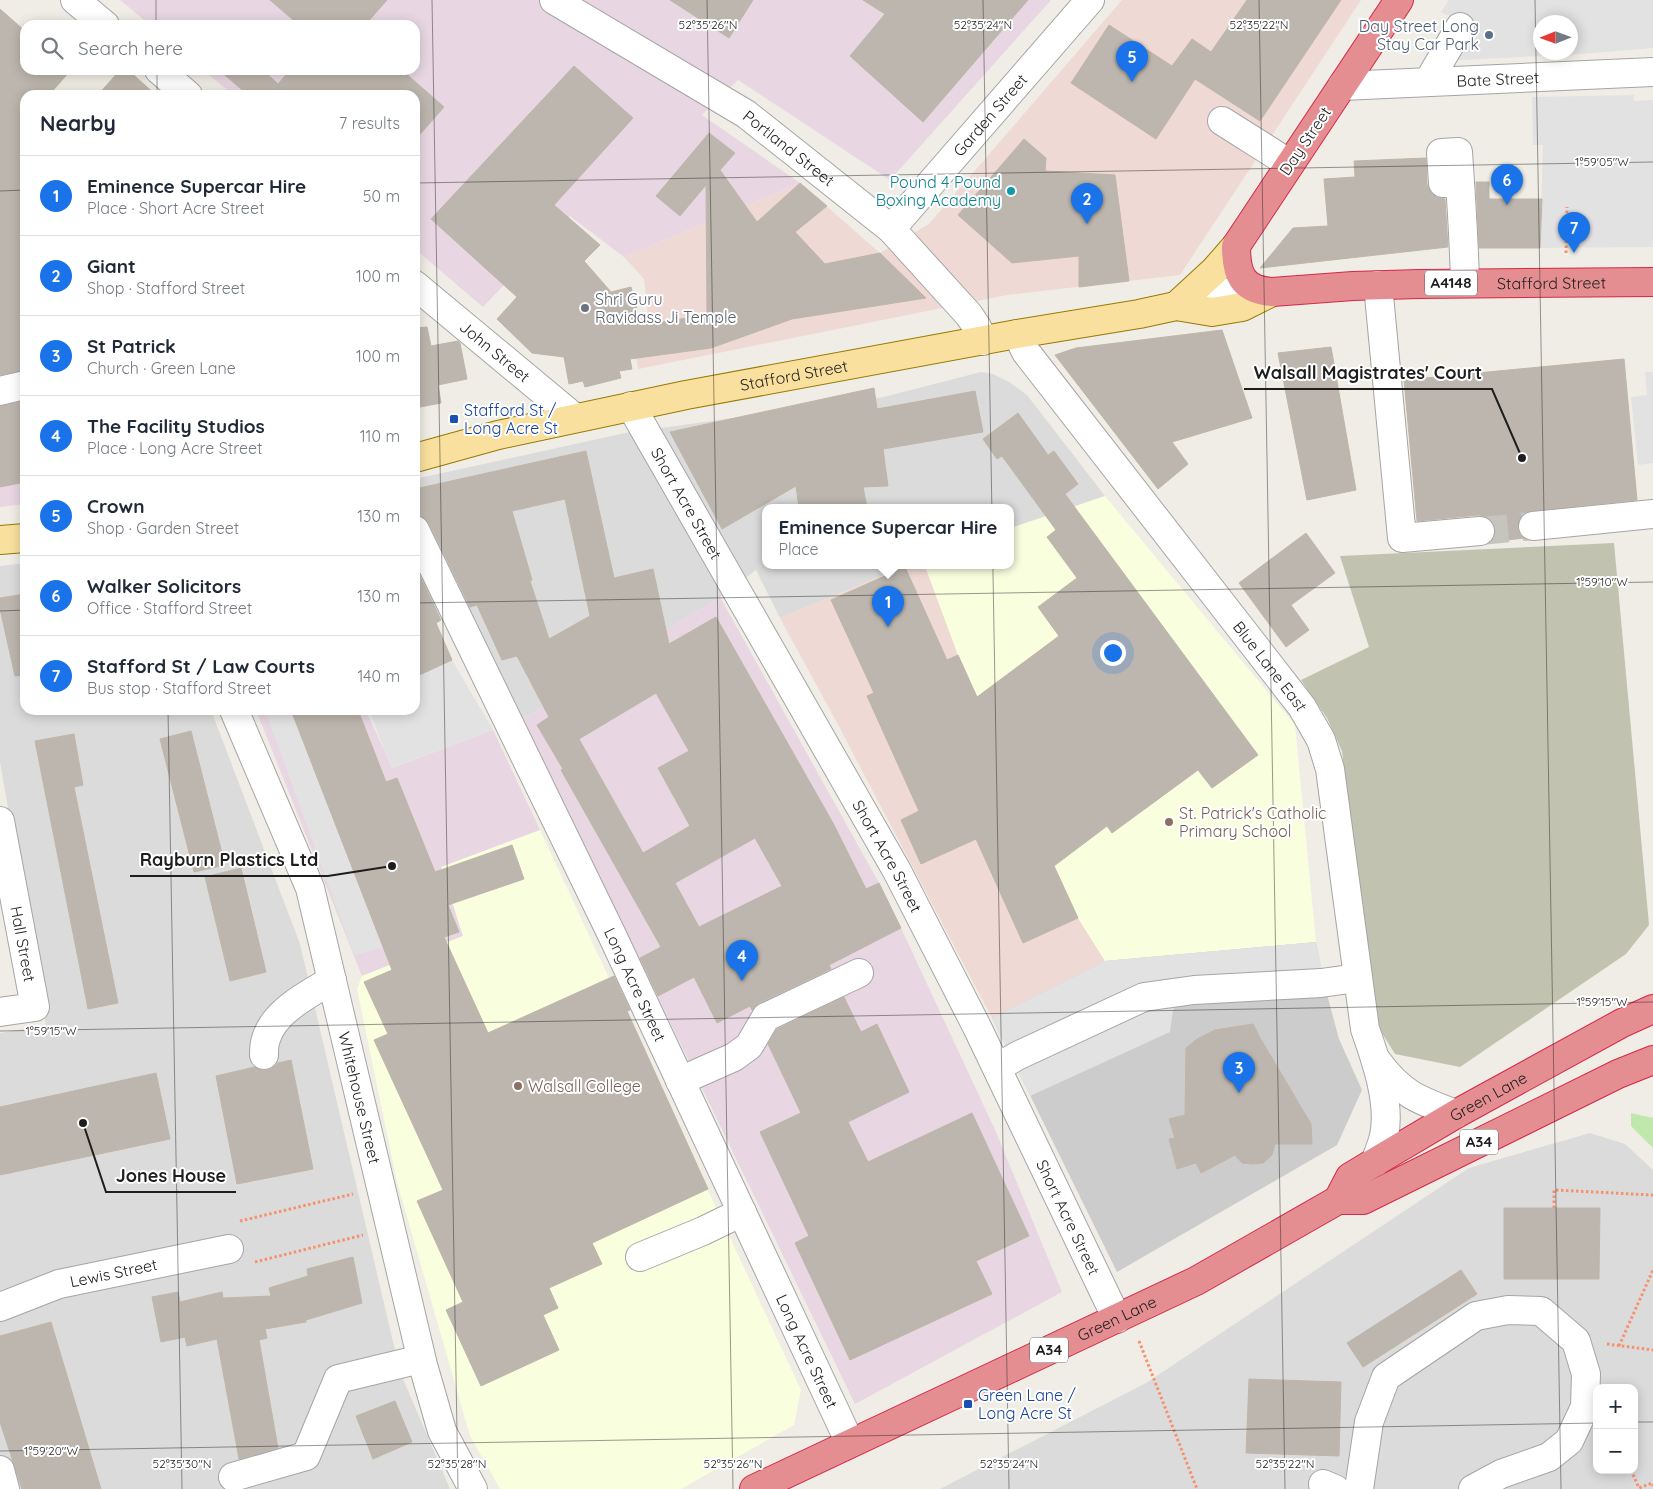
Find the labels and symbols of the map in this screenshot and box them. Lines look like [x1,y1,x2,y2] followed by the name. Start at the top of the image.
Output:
[1533,15,1578,60] north arrow
[1359,16,1479,54] place label: Day Street Long Stay Car Park
[679,17,737,32] text: 52°35'26"N
[954,17,1012,32] text: 52°35'24"N
[1230,17,1288,32] text: 52°35'22"N
[1483,29,1495,41] marker: Day Street Long Stay Car Park
[1116,41,1148,82] pin: 5
[1456,67,1540,91] street label: Bate Street
[949,70,1031,160] street label: Garden Street
[1275,103,1335,179] street label: Day Street
[739,106,839,190] street label: Portland Street
[1575,154,1629,169] text: 1°59'05"W
[1491,164,1523,205] pin: 6
[876,172,1001,210] place label: Pound 4 Pound Boxing Academy
[1071,183,1103,224] pin: 2
[1005,185,1017,197] marker: Pound 4 Pound Boxing Academy
[1558,212,1590,253] pin: 7
[1425,270,1477,296] road number: A4148
[1497,272,1606,293] street label: Stafford Street
[595,289,737,327] place label: Shri Guru Ravidass Ji Temple
[579,302,591,314] marker: Shri Guru Ravidass Ji Temple
[456,317,534,386] street label: John Street
[738,355,849,395] street label: Stafford Street
[1244,356,1492,389] callout: Walsall Magistrates' Court
[1254,361,1482,384] text: Walsall Magistrates' Court
[464,400,558,438] place label: Stafford St / Long Acre St
[448,413,460,425] marker: Stafford St / Long Acre St
[647,444,726,563] street label: Short Acre Street
[1576,574,1628,589] text: 1°59'10"W
[872,586,904,627] pin: 1
[1229,617,1312,714] street label: Blue Lane East
[1100,640,1126,666] your location
[848,796,926,916] street label: Short Acre Street
[1179,803,1326,841] place label: St. Patrick's Catholic Primary School
[1163,816,1175,828] marker: St. Patrick's Catholic Primary School
[130,843,328,876] callout: Rayburn Plastics Ltd
[140,848,318,871] text: Rayburn Plastics Ltd
[6,904,40,983] street label: Hall Street
[600,924,670,1045] street label: Long Acre Street
[726,940,758,981] pin: 4
[1576,994,1628,1009] text: 1°59'15"W
[25,1023,77,1038] text: 1°59'15"W
[334,1030,385,1166] street label: Whitehouse Street
[1223,1052,1255,1093] pin: 3
[1446,1067,1530,1126] street label: Green Lane
[528,1076,641,1096] place label: Walsall College
[512,1080,524,1092] marker: Walsall College
[1460,1130,1498,1154] road number: A34
[1032,1156,1104,1278] street label: Short Acre Street
[106,1159,236,1192] callout: Jones House
[116,1164,226,1187] text: Jones House
[68,1254,159,1292] street label: Lewis Street
[772,1291,842,1411] street label: Long Acre Street
[1074,1291,1160,1345] street label: Green Lane
[1030,1338,1068,1362] road number: A34
[978,1385,1076,1423] place label: Green Lane / Long Acre St
[962,1398,974,1410] marker: Green Lane / Long Acre St
[24,1443,78,1458] text: 1°59'20"W
[152,1456,212,1471] text: 52°35'30"N
[428,1456,486,1471] text: 52°35'28"N
[704,1456,762,1471] text: 52°35'26"N
[980,1456,1038,1471] text: 52°35'24"N
[1256,1456,1314,1471] text: 52°35'22"N

